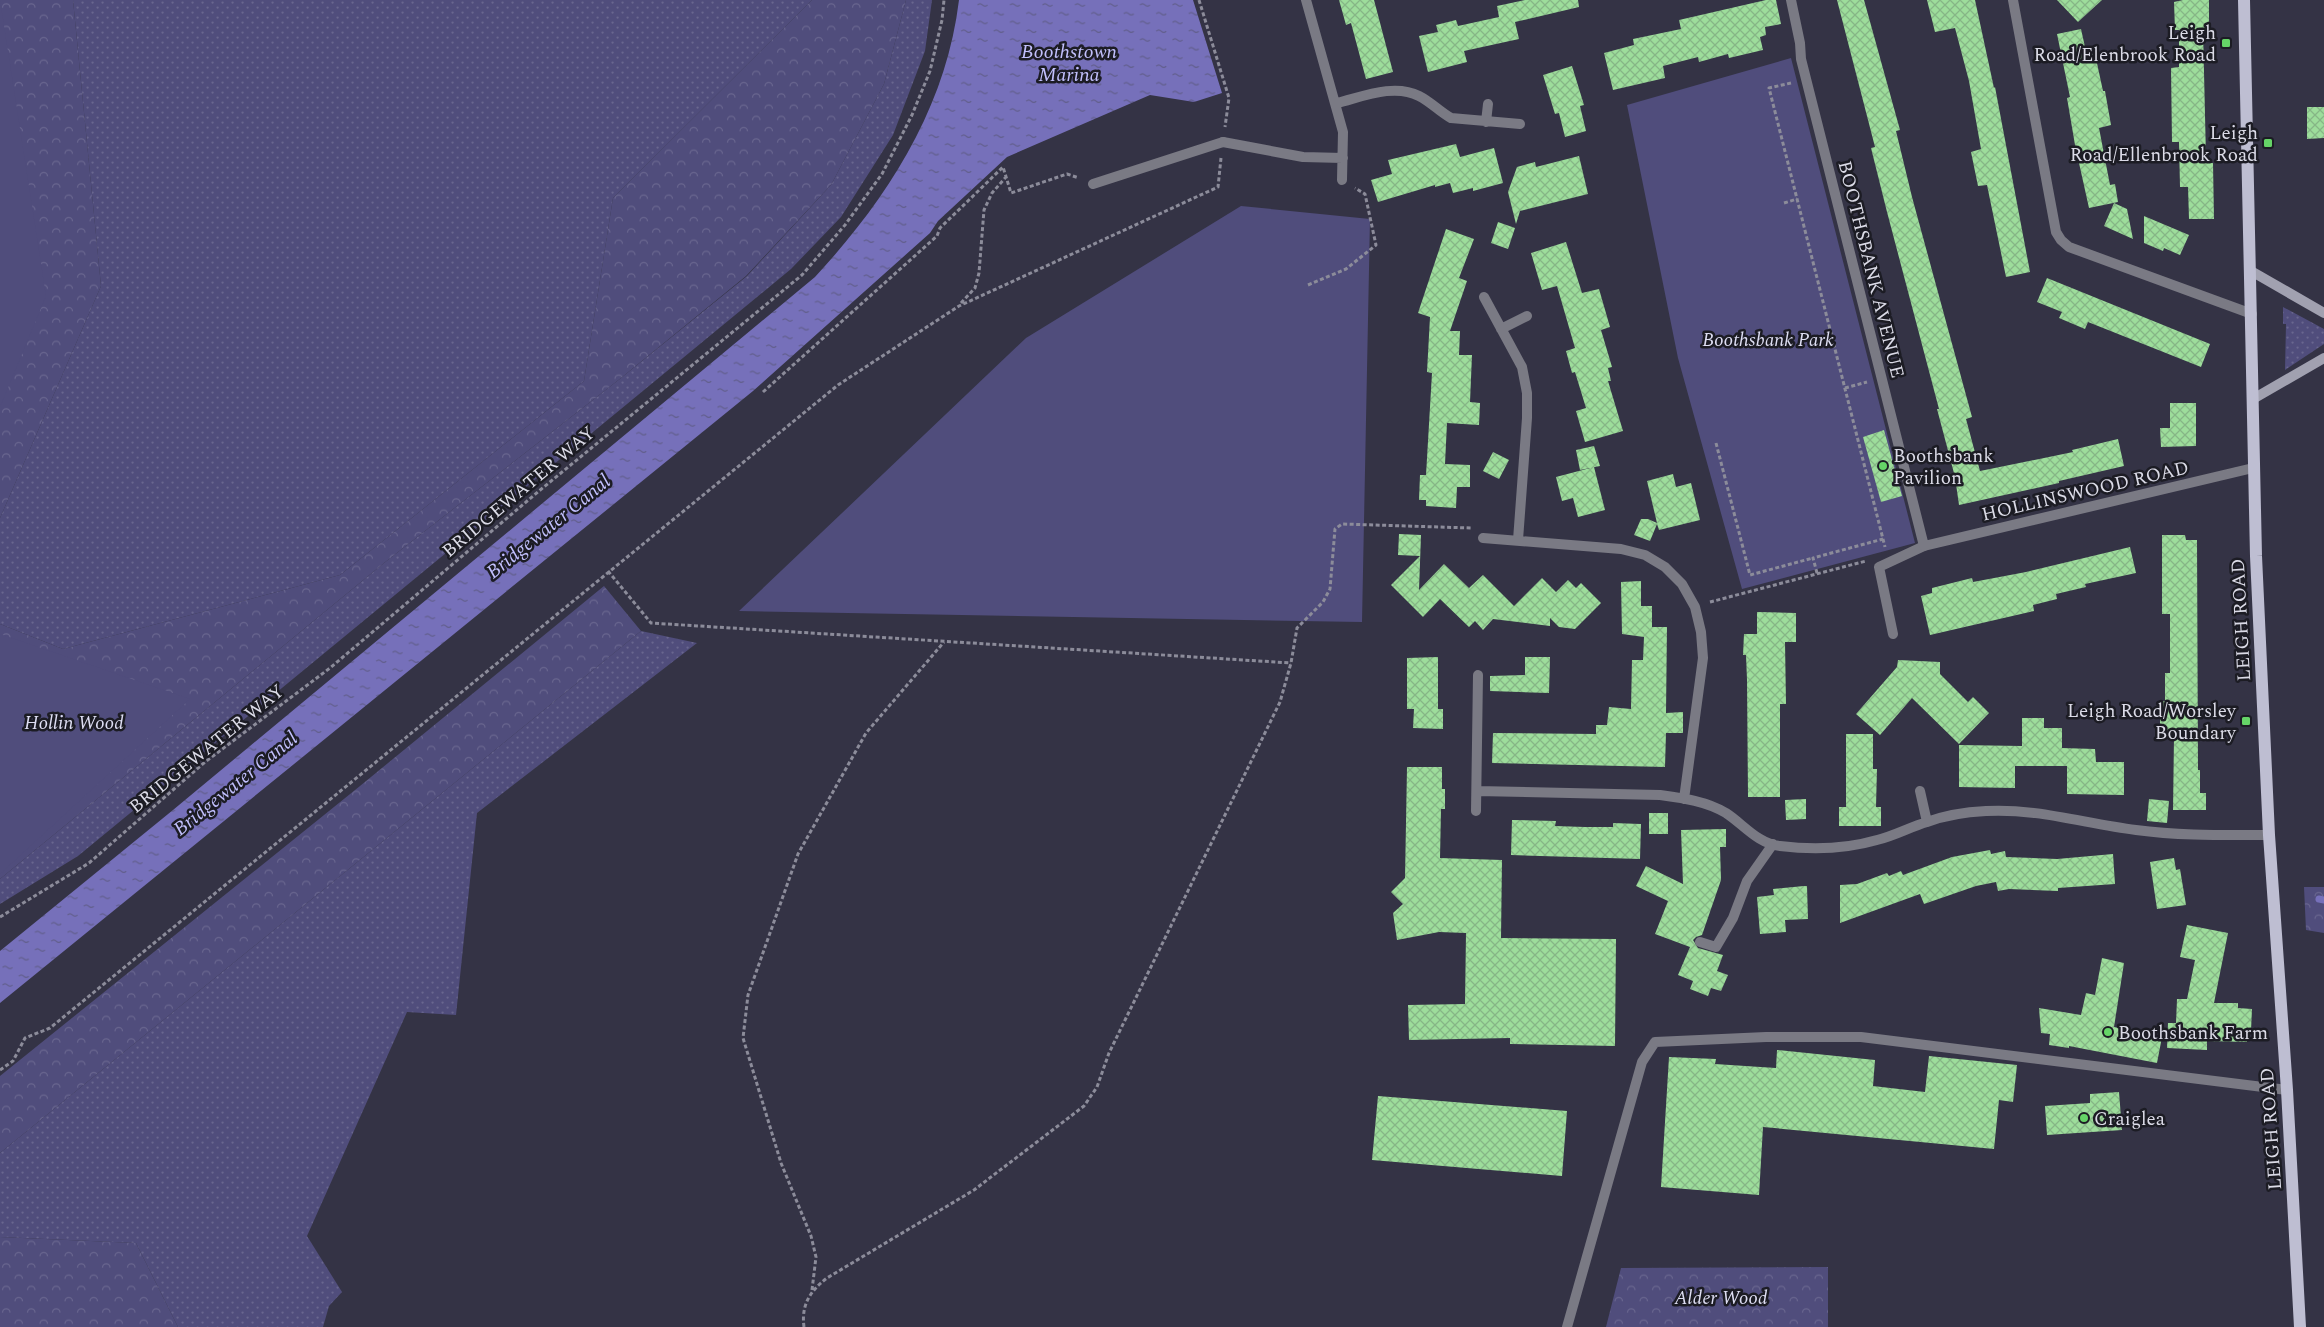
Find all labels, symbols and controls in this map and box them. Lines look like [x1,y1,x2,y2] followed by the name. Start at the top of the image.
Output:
[2033,19,2216,70] place label: Leigh Road/Elenbrook Road
[1021,37,1117,90] water label: Boothstown Marina
[2220,37,2232,49] marker: Leigh Road/Elenbrook Road
[2070,119,2258,170] place label: Leigh Road/Ellenbrook Road
[2262,137,2274,149] marker: Leigh Road/Ellenbrook Road
[1829,158,1912,381] street label: BOOTHSBANK AVENUE
[1702,326,1834,355] park label: Boothsbank Park
[436,419,602,565] street label: BRIDGEWATER WAY
[1893,442,1994,493] place label: Boothsbank Pavilion
[1979,453,2192,529] street label: HOLLINSWOOD ROAD
[1877,460,1889,472] marker: Boothsbank Pavilion
[480,467,617,586] water label: Bridgewater Canal
[2224,558,2259,682] street label: LEIGH ROAD
[123,677,291,821] street label: BRIDGEWATER WAY
[2067,697,2237,748] place label: Leigh Road/Worsley Boundary
[24,709,124,738] park label: Hollin Wood
[2240,715,2252,727] marker: Leigh Road/Worsley Boundary
[167,724,304,843] water label: Bridgewater Canal
[2118,1019,2268,1048] place label: Boothsbank Farm
[2102,1026,2114,1038] marker: Boothsbank Farm
[2253,1067,2290,1191] street label: LEIGH ROAD
[2094,1105,2166,1134] place label: Craiglea
[2078,1112,2090,1124] marker: Craiglea
[1674,1284,1768,1313] park label: Alder Wood

